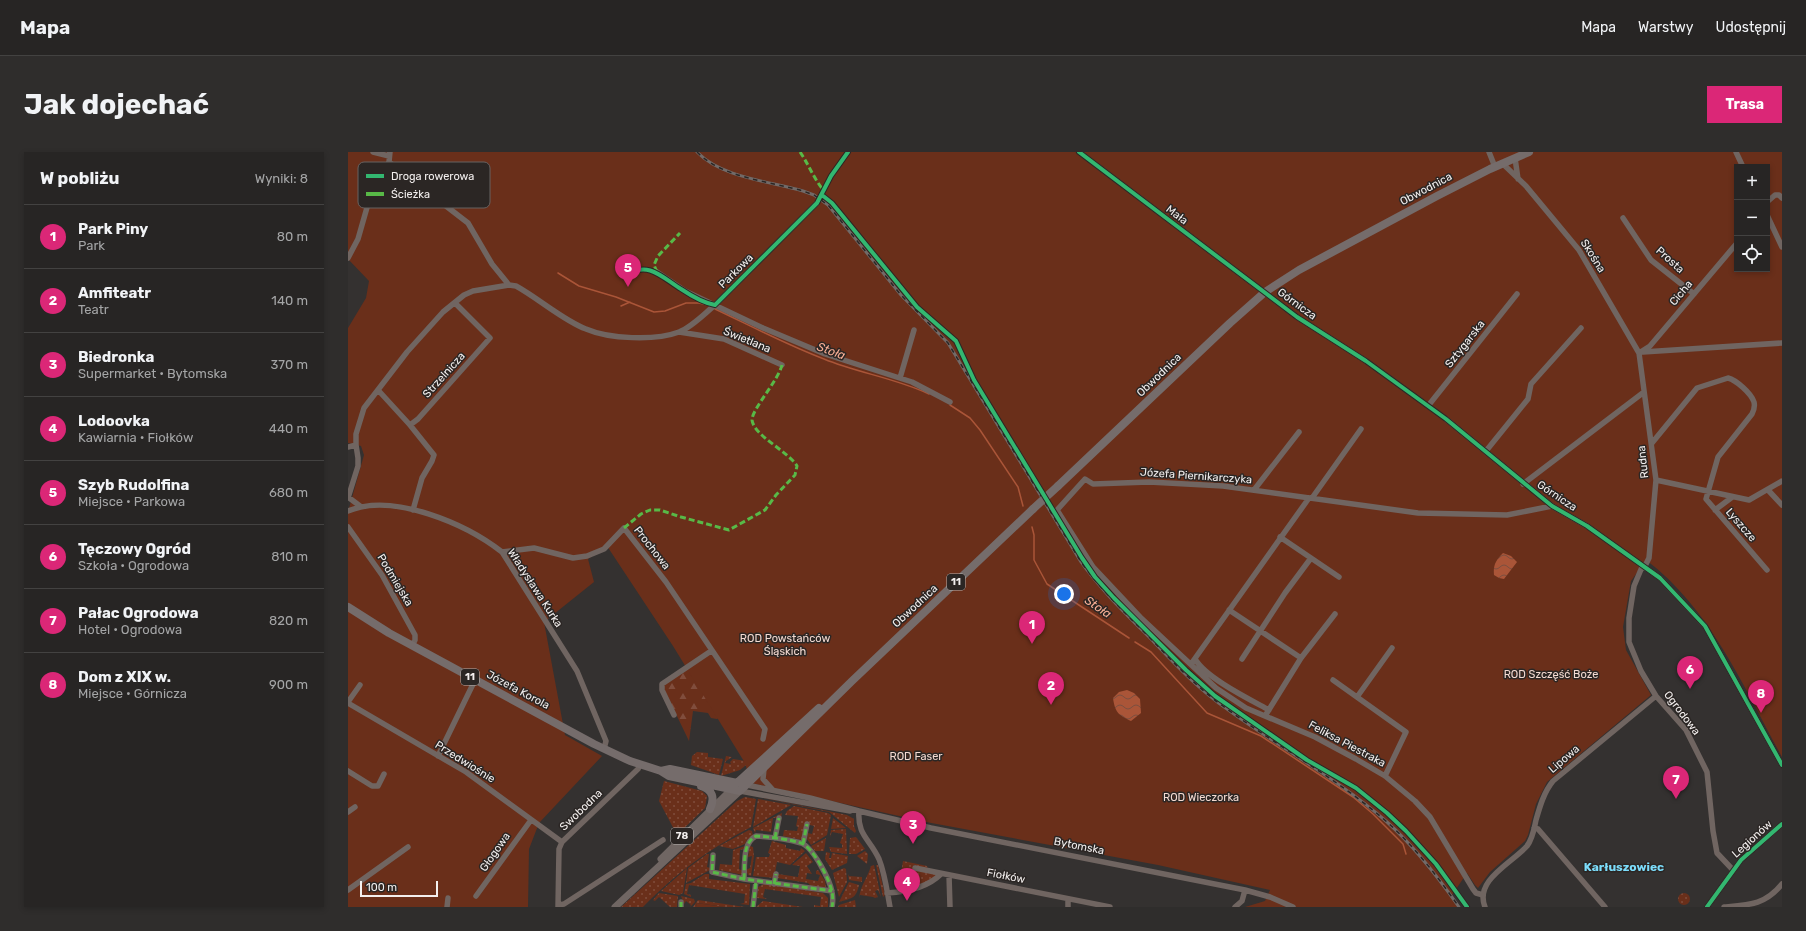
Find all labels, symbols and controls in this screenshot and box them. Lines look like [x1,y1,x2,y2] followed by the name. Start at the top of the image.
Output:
[20,16,70,39] text: Mapa
[1581,19,1616,36] text: Mapa
[1638,19,1694,36] text: Warstwy
[1716,19,1786,36] text: Udostępnij
[1707,86,1782,123] button: Trasa
[24,88,209,121] text: Jak dojechać
[358,162,490,208] legend
[1734,164,1770,272] map controls
[1734,164,1770,200] button: +
[40,168,119,188] text: W pobliżu
[391,170,474,183] text: Droga rowerowa
[1398,170,1454,208] street label: Obwodnica
[255,171,308,186] text: Wyniki: 8
[391,188,430,201] text: Ścieżka
[1734,200,1770,236] button: −
[1164,203,1190,227] street label: Mała
[78,220,148,238] text: Park Piny
[50,229,56,244] text: 1
[277,229,308,244] text: 80 m
[1734,236,1770,272] button: locate
[1578,237,1608,275] street label: Skośna
[78,238,105,253] text: Park
[1653,244,1687,276] street label: Prosta
[716,251,756,291] street label: Parkowa
[615,254,641,287] pin: 5
[1667,278,1695,308] street label: Cicha
[78,284,151,302] text: Amfiteatr
[1275,285,1319,323] street label: Górnicza
[49,293,57,308] text: 2
[271,293,308,308] text: 140 m
[78,302,109,317] text: Teatr
[1442,318,1488,370] street label: Sztygarska
[721,325,773,355] street label: Świetlana
[815,339,847,363] water label: Stoła
[78,348,154,366] text: Biedronka
[420,350,468,400] street label: Strzelnicza
[1134,351,1184,399] street label: Obwodnica
[49,357,57,372] text: 3
[271,357,308,372] text: 370 m
[78,366,227,381] text: Supermarket · Bytomska
[78,412,150,430] text: Lodoovka
[49,421,57,436] text: 4
[269,421,308,436] text: 440 m
[78,430,193,445] text: Kawiarnia · Fiołków
[1635,445,1651,479] street label: Rudna
[1140,466,1252,486] street label: Józefa Piernikarczyka
[78,476,189,494] text: Szyb Rudolfina
[1535,478,1579,514] street label: Górnicza
[49,485,57,500] text: 5
[269,485,308,500] text: 680 m
[78,494,185,509] text: Miejsce · Parkowa
[1723,506,1759,544] street label: Lyszcze
[631,524,673,572] street label: Prochowa
[78,540,191,558] text: Tęczowy Ogród
[505,546,565,630] street label: Władysława Kurka
[49,549,57,564] text: 6
[271,549,308,564] text: 810 m
[374,552,416,608] street label: Podmiejska
[78,558,189,573] text: Szkoła · Ogrodowa
[947,574,965,590] road number: 11
[890,582,940,630] street label: Obwodnica
[1054,584,1074,604] your location
[1082,593,1114,621] water label: Stoła
[78,604,199,622] text: Pałac Ogrodowa
[1019,611,1045,644] pin: 1
[49,613,57,628] text: 7
[269,613,308,628] text: 820 m
[78,622,182,637] text: Hotel · Ogrodowa
[740,632,830,658] park label: ROD Powstańców Śląskich
[1677,656,1703,689] pin: 6
[78,668,171,686] text: Dom z XIX w.
[484,668,552,712] street label: Józefa Korola
[1504,668,1598,681] park label: ROD Szczęść Boże
[461,669,479,685] road number: 11
[1038,672,1064,705] pin: 2
[49,677,57,692] text: 8
[269,677,308,692] text: 900 m
[1748,680,1774,713] pin: 8
[78,686,187,701] text: Miejsce · Górnicza
[1661,688,1703,738] street label: Ogrodowa
[1306,718,1388,770] street label: Feliksa Piestraka
[433,738,497,786] street label: Przedwiośnie
[1546,742,1582,776] street label: Lipowa
[889,750,943,763] park label: ROD Faser
[1663,766,1689,799] pin: 7
[557,787,605,833] street label: Swobodna
[1163,791,1239,804] park label: ROD Wieczorka
[900,811,926,844] pin: 3
[1729,818,1775,860] street label: Legionów
[671,828,693,844] road number: 78
[477,830,513,874] street label: Głogowa
[1053,835,1105,857] street label: Bytomska
[1584,860,1664,874] district label: Karłuszowiec
[986,866,1026,886] street label: Fiołków
[894,868,920,901] pin: 4
[360,879,438,898] scale bar
[366,881,397,894] text: 100 m

